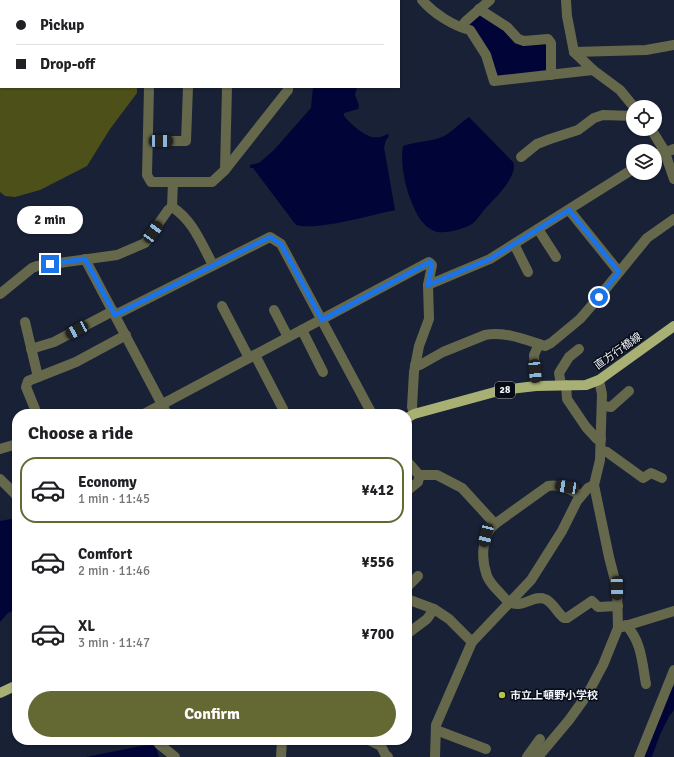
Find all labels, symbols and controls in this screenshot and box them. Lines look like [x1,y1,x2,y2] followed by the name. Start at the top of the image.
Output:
[40,16,84,34] text: Pickup
[40,55,95,73] text: Drop-off
[626,100,662,180] map controls
[626,100,662,136] button: locate
[149,135,173,147] car
[626,144,662,180] button: layers
[17,206,83,234] callout: 2 min
[34,212,66,228] text: 2 min
[141,219,165,245] car
[41,255,59,273] route end
[590,288,608,306] route start
[64,319,90,341] car
[592,330,644,372] street label: 直方行橋線
[528,359,542,383] car
[495,382,515,398] road number: 28
[28,422,133,444] text: Choose a ride
[30,472,66,508] icon: car
[78,473,137,491] text: Economy
[554,479,580,495] car
[362,481,394,499] text: ¥412
[78,491,150,507] text: 1 min · 11:45
[477,522,495,548] car
[30,544,66,580] icon: car
[78,545,132,563] text: Comfort
[362,553,394,571] text: ¥556
[78,563,150,579] text: 2 min · 11:46
[611,576,623,600] car
[30,616,66,652] icon: car
[78,617,95,635] text: XL
[362,625,394,643] text: ¥700
[78,635,150,651] text: 3 min · 11:47
[510,689,598,702] place label: 市立上頓野小学校
[497,690,507,700] marker: 市立上頓野小学校
[28,691,396,737] button: Confirm

